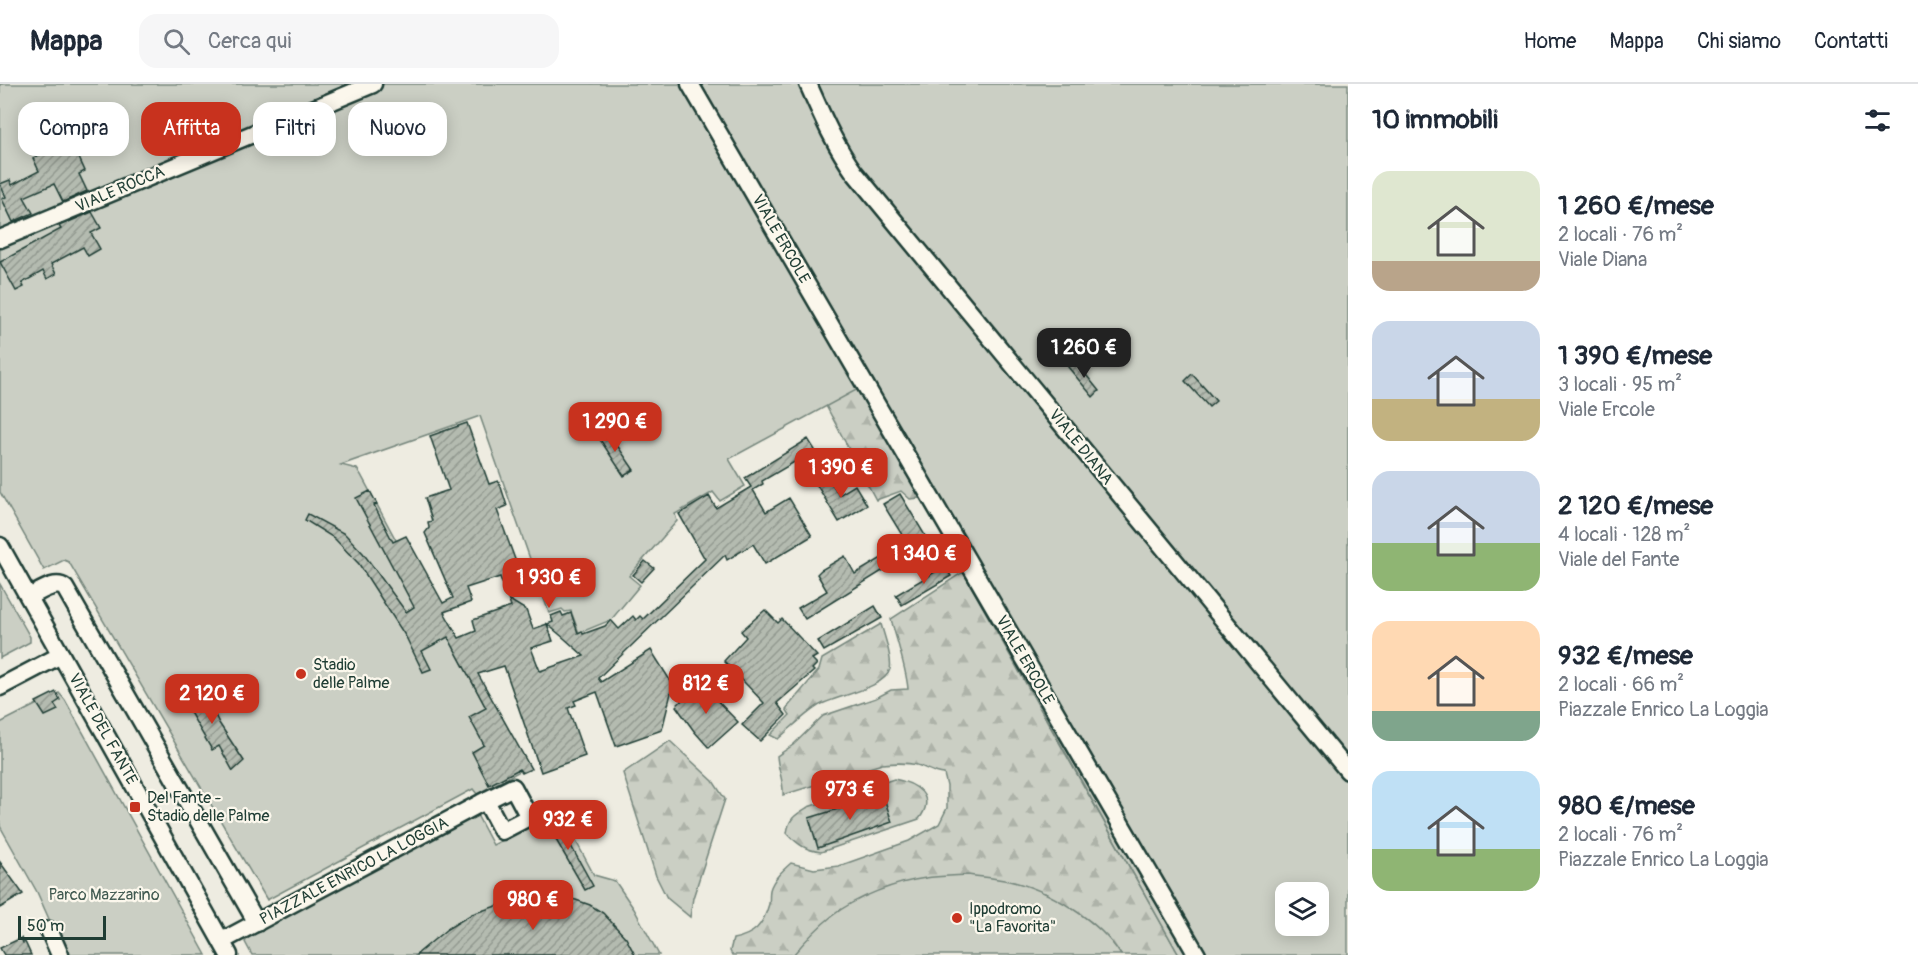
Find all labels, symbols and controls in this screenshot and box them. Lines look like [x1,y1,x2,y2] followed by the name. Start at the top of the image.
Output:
[139,14,559,68] search box
[30,24,103,59] text: Mappa
[160,25,193,58] icon: search
[208,27,291,55] text: Cerca qui
[1523,28,1576,55] text: Home
[1609,28,1664,55] text: Mappa
[1697,28,1781,55] text: Chi siamo
[1814,28,1888,55] text: Contatti
[18,102,129,156] chip: Compra
[141,102,241,156] chip: Affitta
[253,102,336,156] chip: Filtri
[348,102,447,156] chip: Nuovo
[1372,104,1498,136] text: 10 immobili
[1861,104,1894,137] icon: filters
[72,161,168,217] street label: VIALE ROCCA
[1558,190,1714,222] text: 1 260 €/mese
[747,191,815,287] street label: VIALE ERCOLE
[1420,195,1492,267] icon: home
[1558,222,1683,247] text: 2 locali · 76 m²
[1558,247,1647,272] text: Viale Diana
[1029,328,1139,379] pin: 1 260 €
[1051,335,1117,360] text: 1 260 €
[1558,340,1712,372] text: 1 390 €/mese
[1420,345,1492,417] icon: home
[1558,372,1682,397] text: 3 locali · 95 m²
[1558,397,1655,422] text: Viale Ercole
[560,402,670,453] pin: 1 290 €
[1044,405,1118,489] street label: VIALE DIANA
[583,409,647,434] text: 1 290 €
[786,448,896,499] pin: 1 390 €
[809,455,873,480] text: 1 390 €
[1558,490,1713,522] text: 2 120 €/mese
[1420,495,1492,567] icon: home
[1558,522,1690,547] text: 4 locali · 128 m²
[869,534,979,585] pin: 1 340 €
[891,541,957,566] text: 1 340 €
[1558,547,1679,572] text: Viale del Fante
[494,558,604,609] pin: 1 930 €
[517,565,581,590] text: 1 930 €
[991,612,1059,708] street label: VIALE ERCOLE
[1558,640,1693,672] text: 932 €/mese
[1420,645,1492,717] icon: home
[313,655,390,693] place label: Stadio delle Palme
[664,664,748,715] pin: 812 €
[294,667,308,681] marker: Stadio delle Palme
[64,670,142,788] street label: VIALE DEL FANTE
[683,671,729,696] text: 812 €
[1558,672,1684,697] text: 2 locali · 66 m²
[157,674,267,725] pin: 2 120 €
[179,681,245,706] text: 2 120 €
[1558,697,1769,722] text: Piazzale Enrico La Loggia
[808,770,892,821] pin: 973 €
[825,777,875,802] text: 973 €
[147,788,269,826] place label: Del Fante - Stadio delle Palme
[1558,790,1695,822] text: 980 €/mese
[1420,795,1492,867] icon: home
[128,800,142,814] marker: Del Fante - Stadio delle Palme
[526,800,610,851] pin: 932 €
[543,807,593,832] text: 932 €
[256,813,452,929] street label: PIAZZALE ENRICO LA LOGGIA
[1558,822,1683,847] text: 2 locali · 76 m²
[1558,847,1769,872] text: Piazzale Enrico La Loggia
[491,880,575,931] pin: 980 €
[1275,882,1329,936] map controls
[1275,882,1329,936] button: layers
[49,885,160,905] park label: Parco Mazzarino
[507,887,559,912] text: 980 €
[969,899,1056,937] place label: Ippodromo "La Favorita"
[950,911,964,925] marker: Ippodromo "La Favorita"
[18,913,106,940] scale bar
[27,916,64,936] text: 50 m

